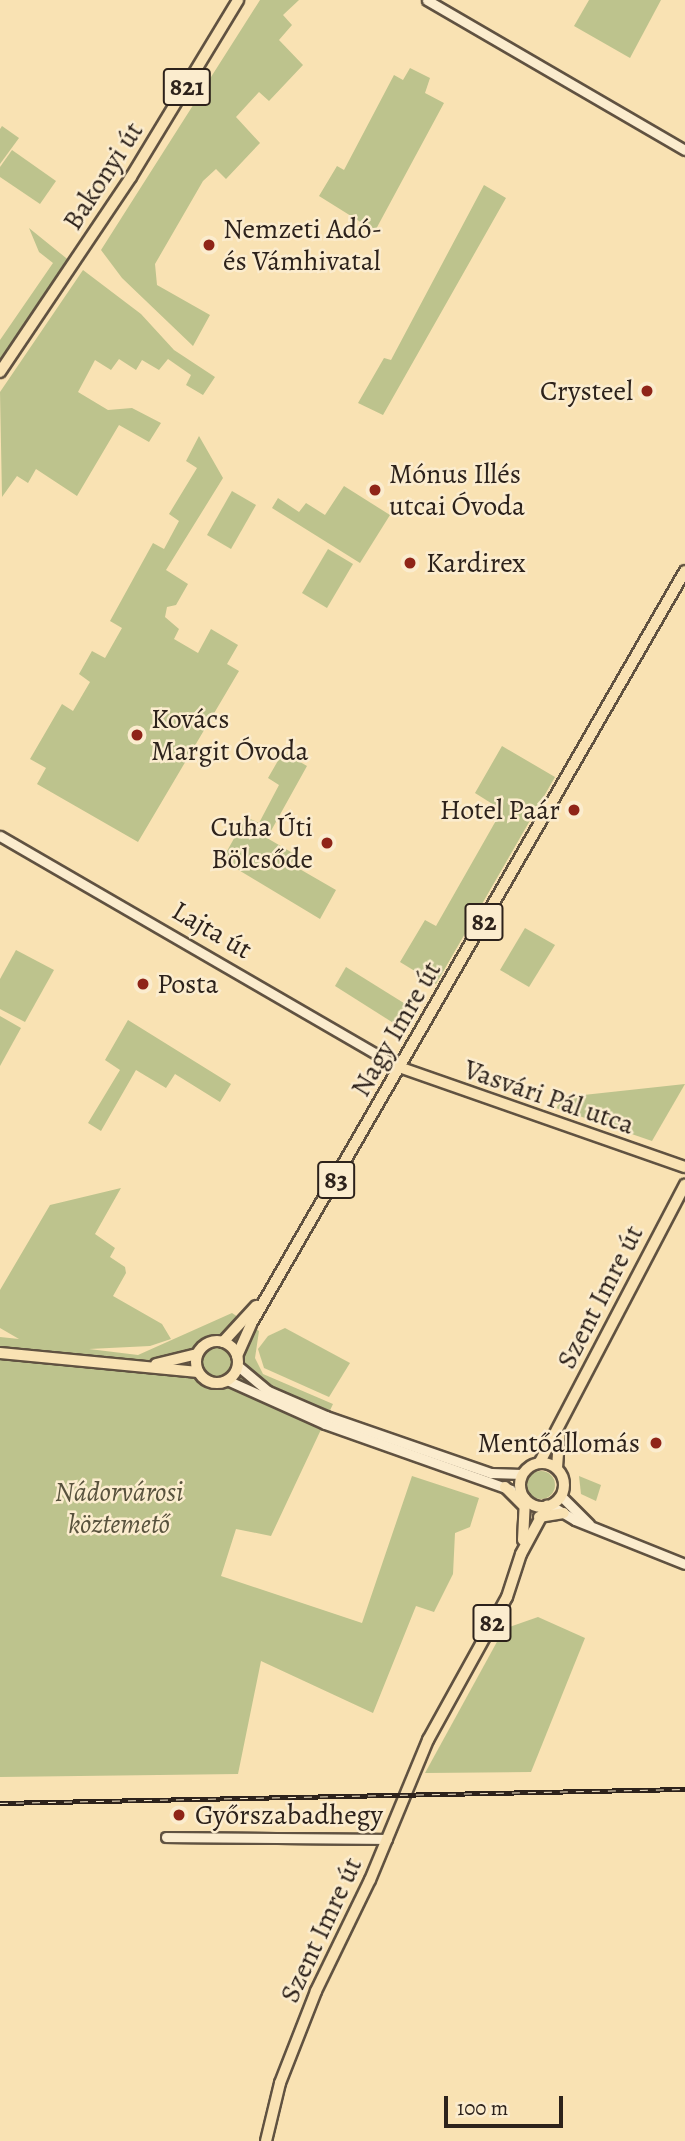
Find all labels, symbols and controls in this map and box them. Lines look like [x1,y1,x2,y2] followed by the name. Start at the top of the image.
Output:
[162,64,212,110] road number: 821
[56,116,150,236] street label: Bakonyi út
[223,212,382,278] place label: Nemzeti Adó- és Vámhivatal
[201,237,217,253] marker: Nemzeti Adó- és Vámhivatal
[540,374,633,408] place label: Crysteel
[639,383,655,399] marker: Crysteel
[389,457,525,523] place label: Mónus Illés utcai Óvoda
[367,482,383,498] marker: Mónus Illés utcai Óvoda
[426,546,525,580] place label: Kardirex
[400,553,420,573] marker: Kardirex
[151,702,309,768] place label: Kovács Margit Óvoda
[129,727,145,743] marker: Kovács Margit Óvoda
[440,793,560,827] place label: Hotel Paár
[566,802,582,818] marker: Hotel Paár
[211,810,313,876] place label: Cuha Úti Bölcsőde
[319,835,335,851] marker: Cuha Úti Bölcsőde
[166,894,258,966] street label: Lajta út
[463,900,505,945] road number: 82
[344,955,448,1103] street label: Nagy Imre út
[157,967,219,1001] place label: Posta
[135,976,151,992] marker: Posta
[460,1052,638,1142] street label: Vasvári Pál utca
[317,1158,355,1203] road number: 83
[550,1220,650,1374] street label: Szent Imre út
[478,1426,640,1460] place label: Mentőállomás
[646,1433,666,1453] marker: Mentőállomás
[55,1475,183,1541] park label: Nádorvárosi köztemető
[471,1600,513,1646] road number: 82
[195,1798,383,1832] place label: Győrszabadhegy
[169,1805,189,1825] marker: Győrszabadhegy
[273,1852,369,2008] street label: Szent Imre út
[447,2082,566,2126] scale bar
[457,2094,508,2122] text: 100 m

